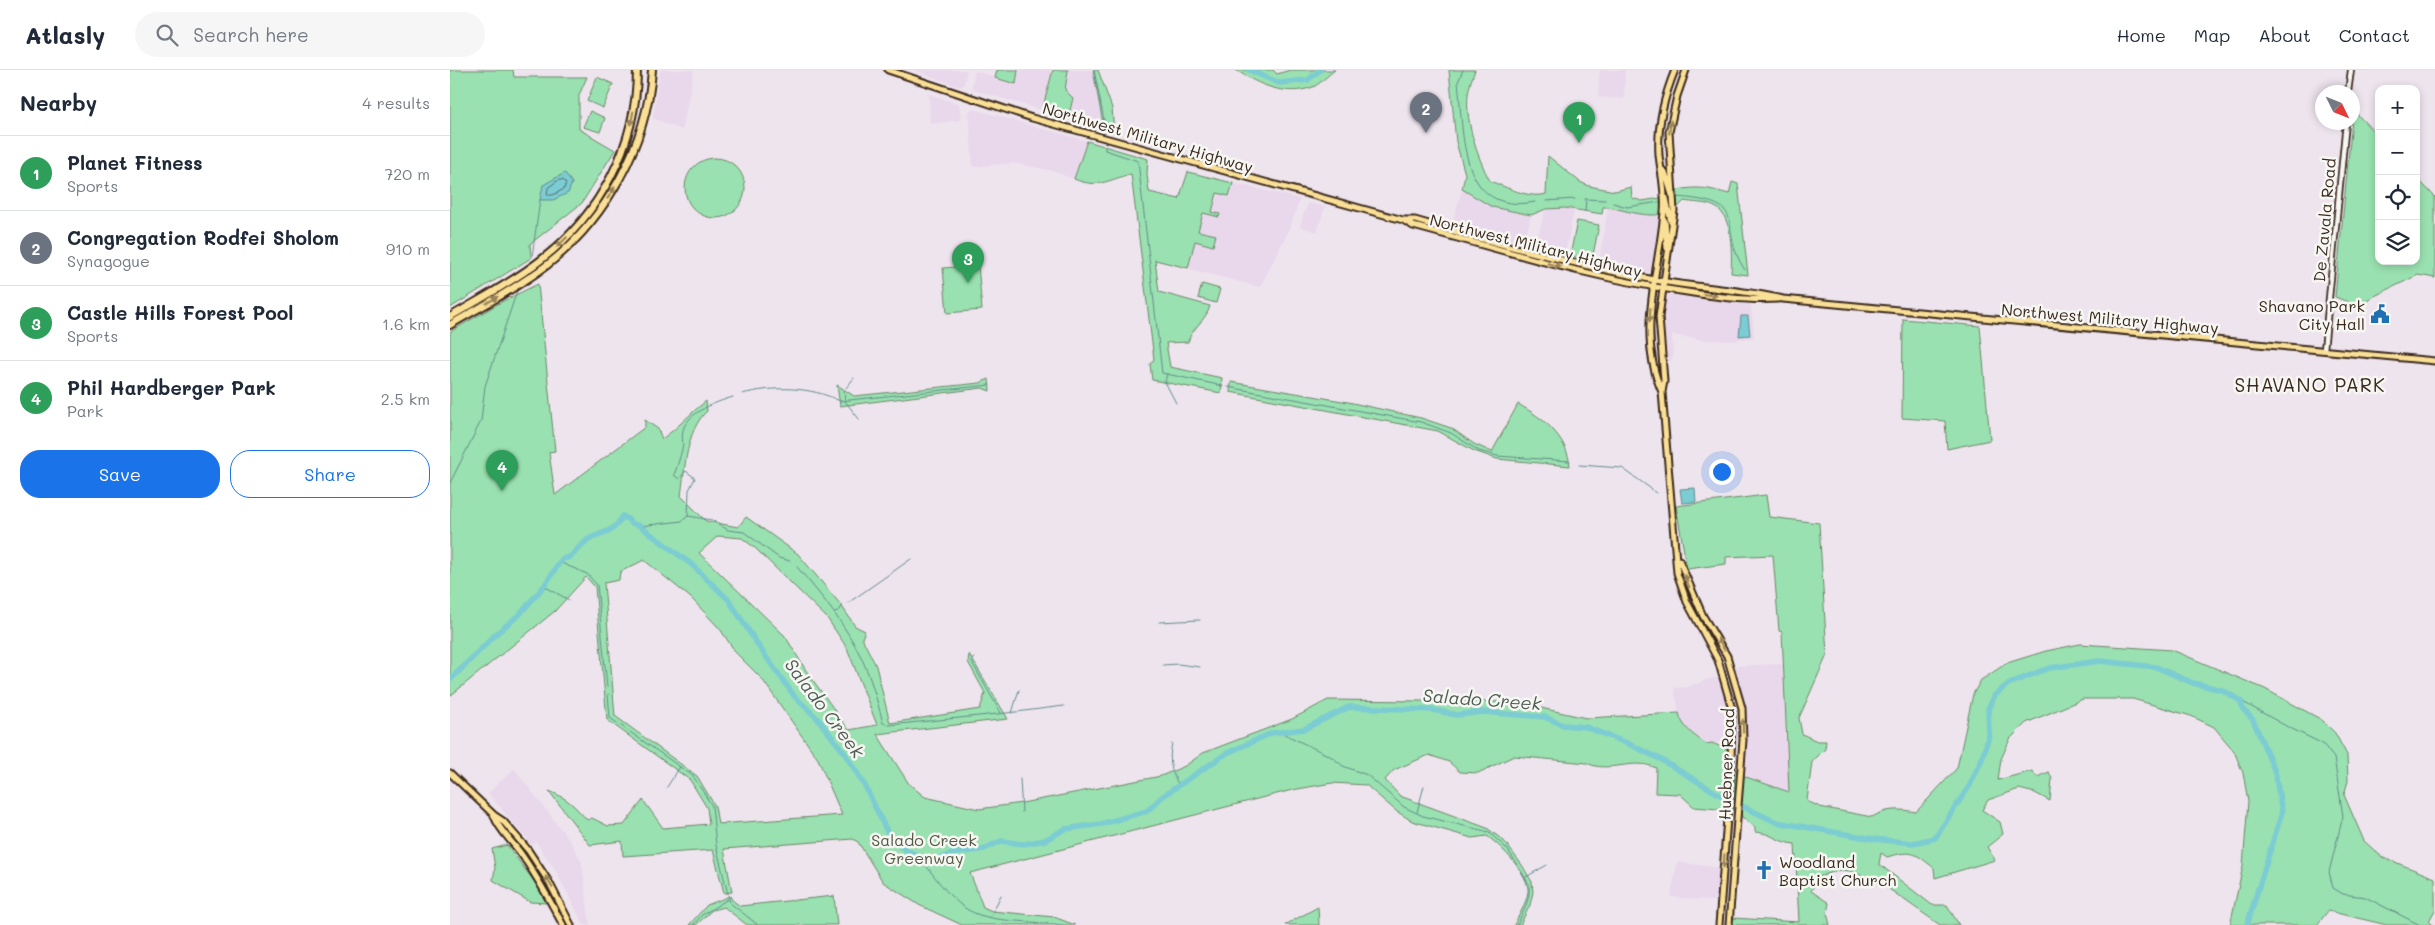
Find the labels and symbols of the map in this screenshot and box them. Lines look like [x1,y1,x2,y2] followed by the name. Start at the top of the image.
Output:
[2315,85,2360,130] north arrow
[1410,92,1442,133] pin: 2
[1040,97,1256,177] street label: Northwest Military Highway
[1563,102,1595,143] pin: 1
[627,111,635,127] one-way arrow
[1666,119,1674,135] one-way arrow
[2308,157,2340,283] street label: De Zavala Road
[607,186,616,199] one-way arrow
[1428,208,1644,282] street label: Northwest Military Highway
[557,236,569,248] one-way arrow
[952,242,984,283] pin: 3
[1546,261,1561,269] one-way arrow
[1703,292,1719,300] one-way arrow
[2259,295,2365,334] place label: Shavano Park City Hall
[485,296,498,305] one-way arrow
[2000,298,2220,338] street label: Northwest Military Highway
[2369,303,2391,325] public building icon: Shavano Park City Hall
[1645,307,1653,323] one-way arrow
[2234,372,2386,397] district label: SHAVANO PARK
[486,450,518,491] pin: 4
[1709,459,1735,485] your location
[1683,573,1691,588] one-way arrow
[1717,637,1725,652] one-way arrow
[780,653,871,763] water label: Salado Creek
[1422,683,1542,715] water label: Salado Creek
[1714,708,1738,820] street label: Huebner Road
[1739,718,1747,734] one-way arrow
[871,829,977,868] park label: Salado Creek Greenway
[1779,851,1896,890] place label: Woodland Baptist Church
[1719,854,1727,870] one-way arrow
[1753,859,1775,881] church icon: Woodland Baptist Church
[544,875,553,888] one-way arrow

